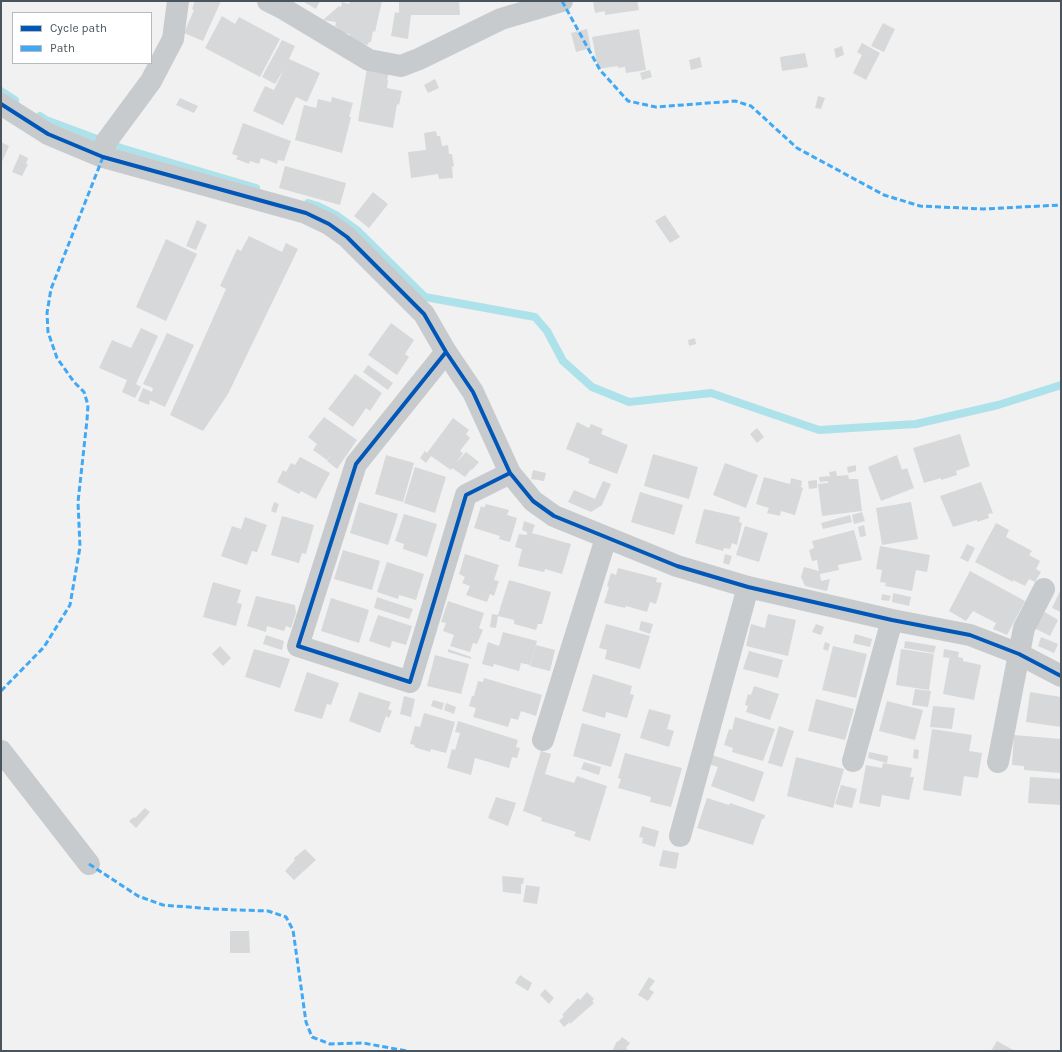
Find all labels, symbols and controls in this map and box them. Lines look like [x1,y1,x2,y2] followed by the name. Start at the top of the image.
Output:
[12,12,152,64] legend
[50,21,107,35] text: Cycle path
[50,41,75,55] text: Path

